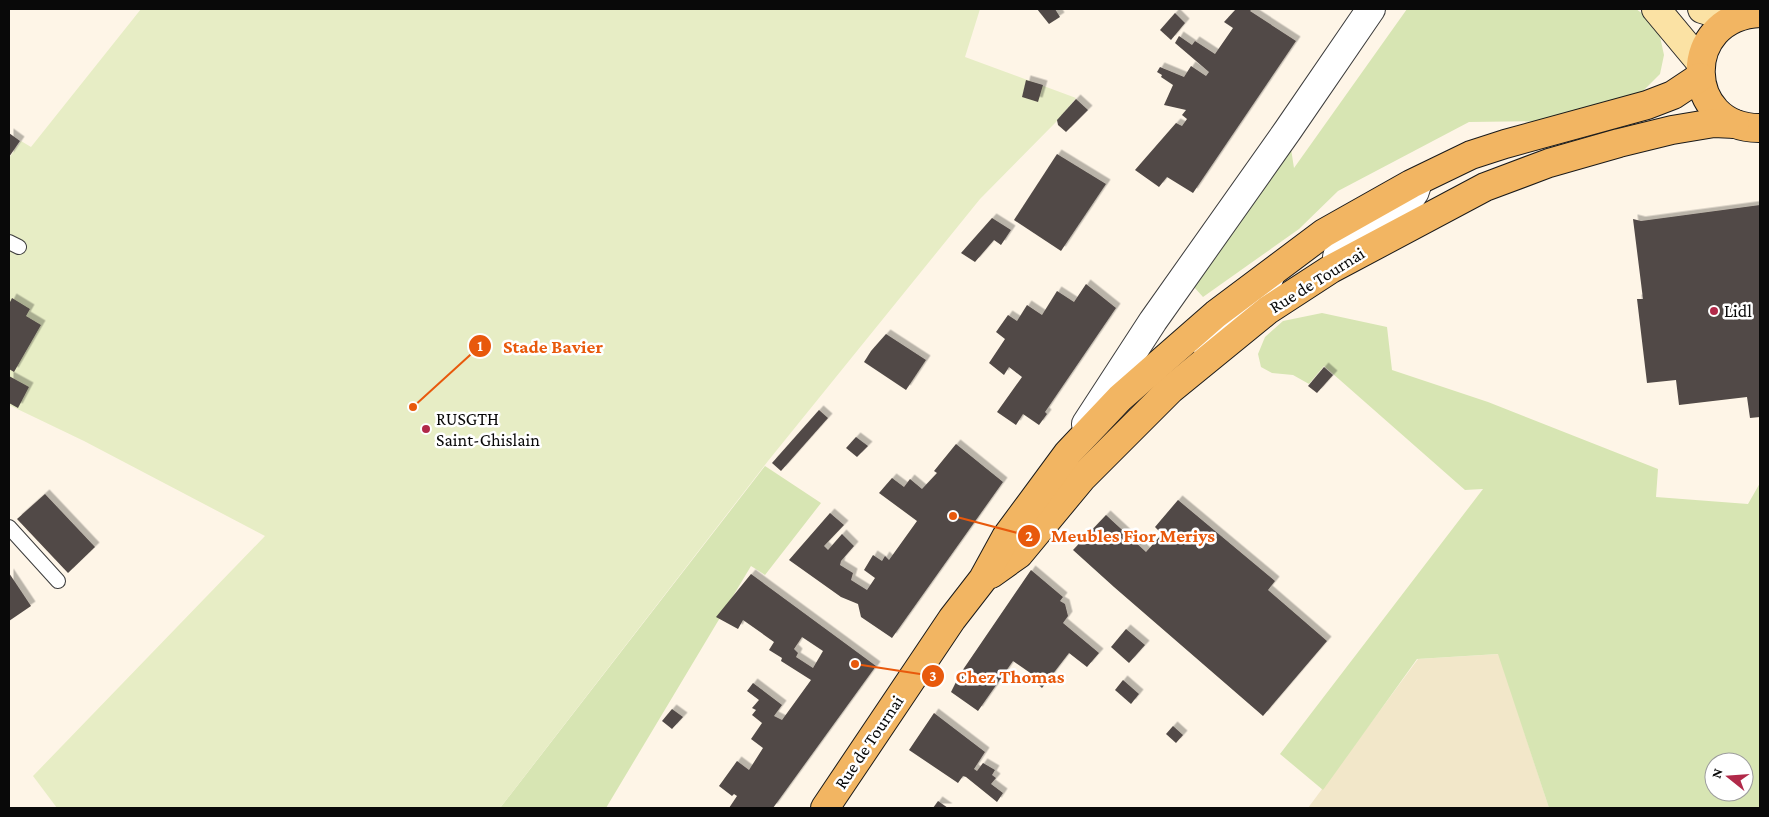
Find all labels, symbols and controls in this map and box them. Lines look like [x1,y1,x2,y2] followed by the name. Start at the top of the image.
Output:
[1266,243,1368,317] street label: Rue de Tournai
[1724,301,1752,321] place label: Lidl
[1708,305,1720,317] marker: Lidl
[468,329,613,363] callout: Stade Bavier
[503,336,603,357] text: Stade Bavier
[477,338,483,354] text: 1
[436,409,540,450] place label: RUSGTH Saint-Ghislain
[420,423,432,435] marker: RUSGTH Saint-Ghislain
[1016,519,1225,553] callout: Meubles Fior Meriys
[1051,525,1215,546] text: Meubles Fior Meriys
[1025,528,1033,544] text: 2
[921,659,1075,693] callout: Chez Thomas
[956,666,1065,687] text: Chez Thomas
[929,668,937,684] text: 3
[831,691,908,792] street label: Rue de Tournai
[1704,752,1754,802] north arrow
[1708,766,1726,780] text: N

